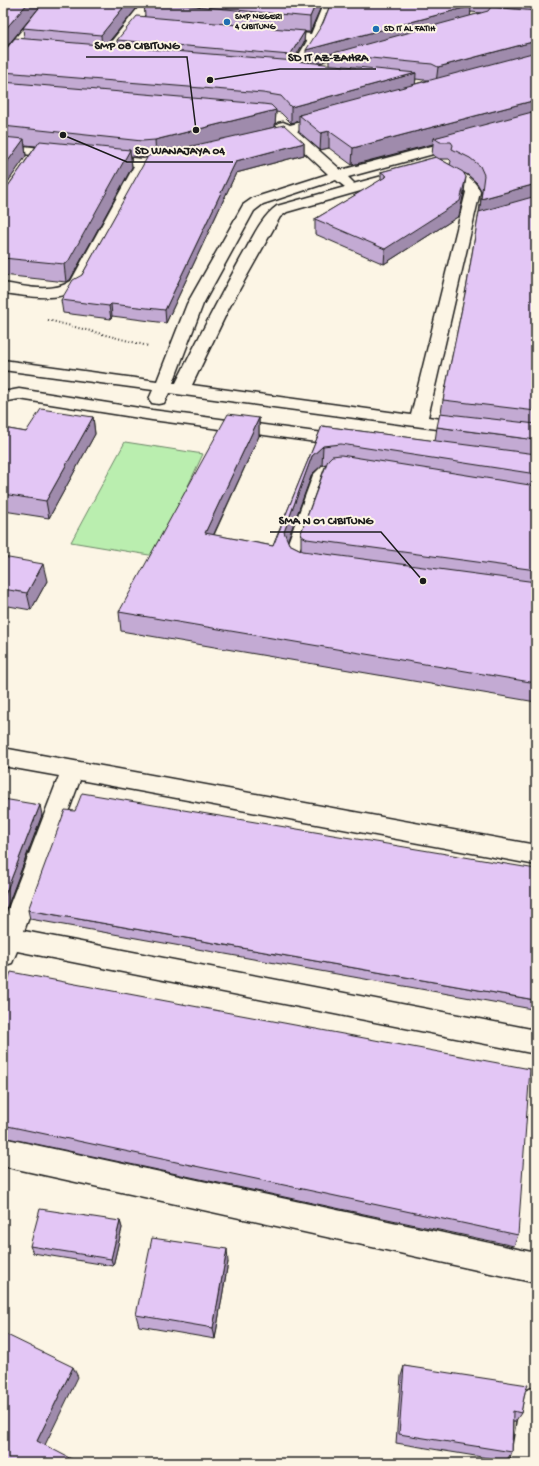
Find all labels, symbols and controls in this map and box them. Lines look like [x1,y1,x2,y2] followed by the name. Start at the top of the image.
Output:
[234,12,282,33] place label: SMP NEGERI 4 CIBITUNG
[222,17,232,27] marker: SMP NEGERI 4 CIBITUNG
[371,24,381,34] marker: SD IT AL FATIH
[384,24,436,35] place label: SD IT AL FATIH
[86,33,187,57] callout: SMP 08 CIBITUNG
[95,40,181,54] text: SMP 08 CIBITUNG
[280,45,376,69] callout: SD IT AZ-ZAHRA
[288,52,369,66] text: SD IT AZ-ZAHRA
[127,138,233,162] callout: SD WANAJAYA 04
[135,145,225,159] text: SD WANAJAYA 04
[270,508,381,532] callout: SMA N 01 CIBITUNG
[279,515,375,529] text: SMA N 01 CIBITUNG

